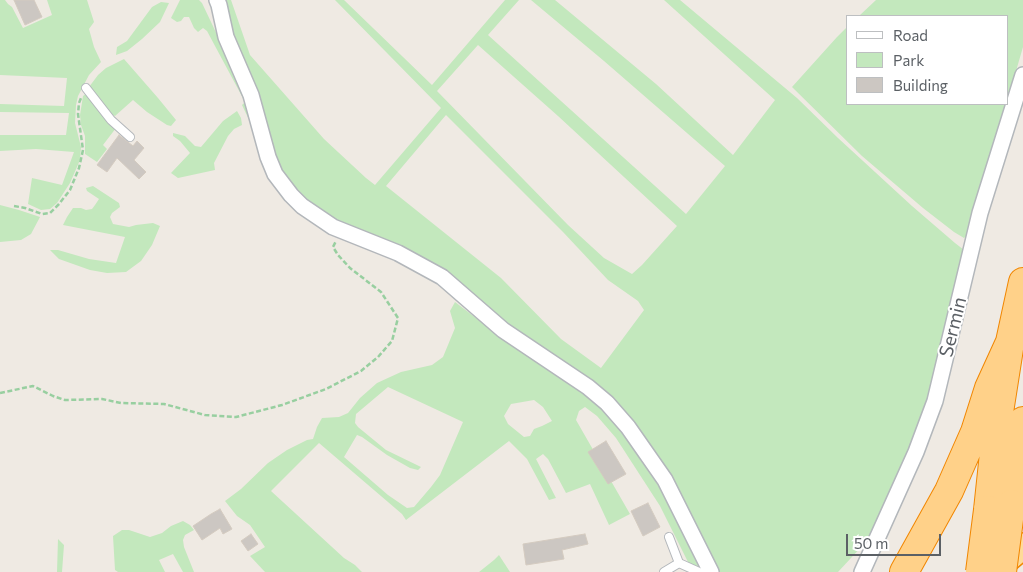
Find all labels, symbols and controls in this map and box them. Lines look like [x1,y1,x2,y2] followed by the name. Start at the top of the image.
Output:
[846,15,1008,105] legend
[893,26,928,44] text: Road
[893,51,924,69] text: Park
[893,76,948,94] text: Building
[935,295,971,359] street label: Sermin
[848,524,943,556] scale bar
[854,534,888,552] text: 50 m

